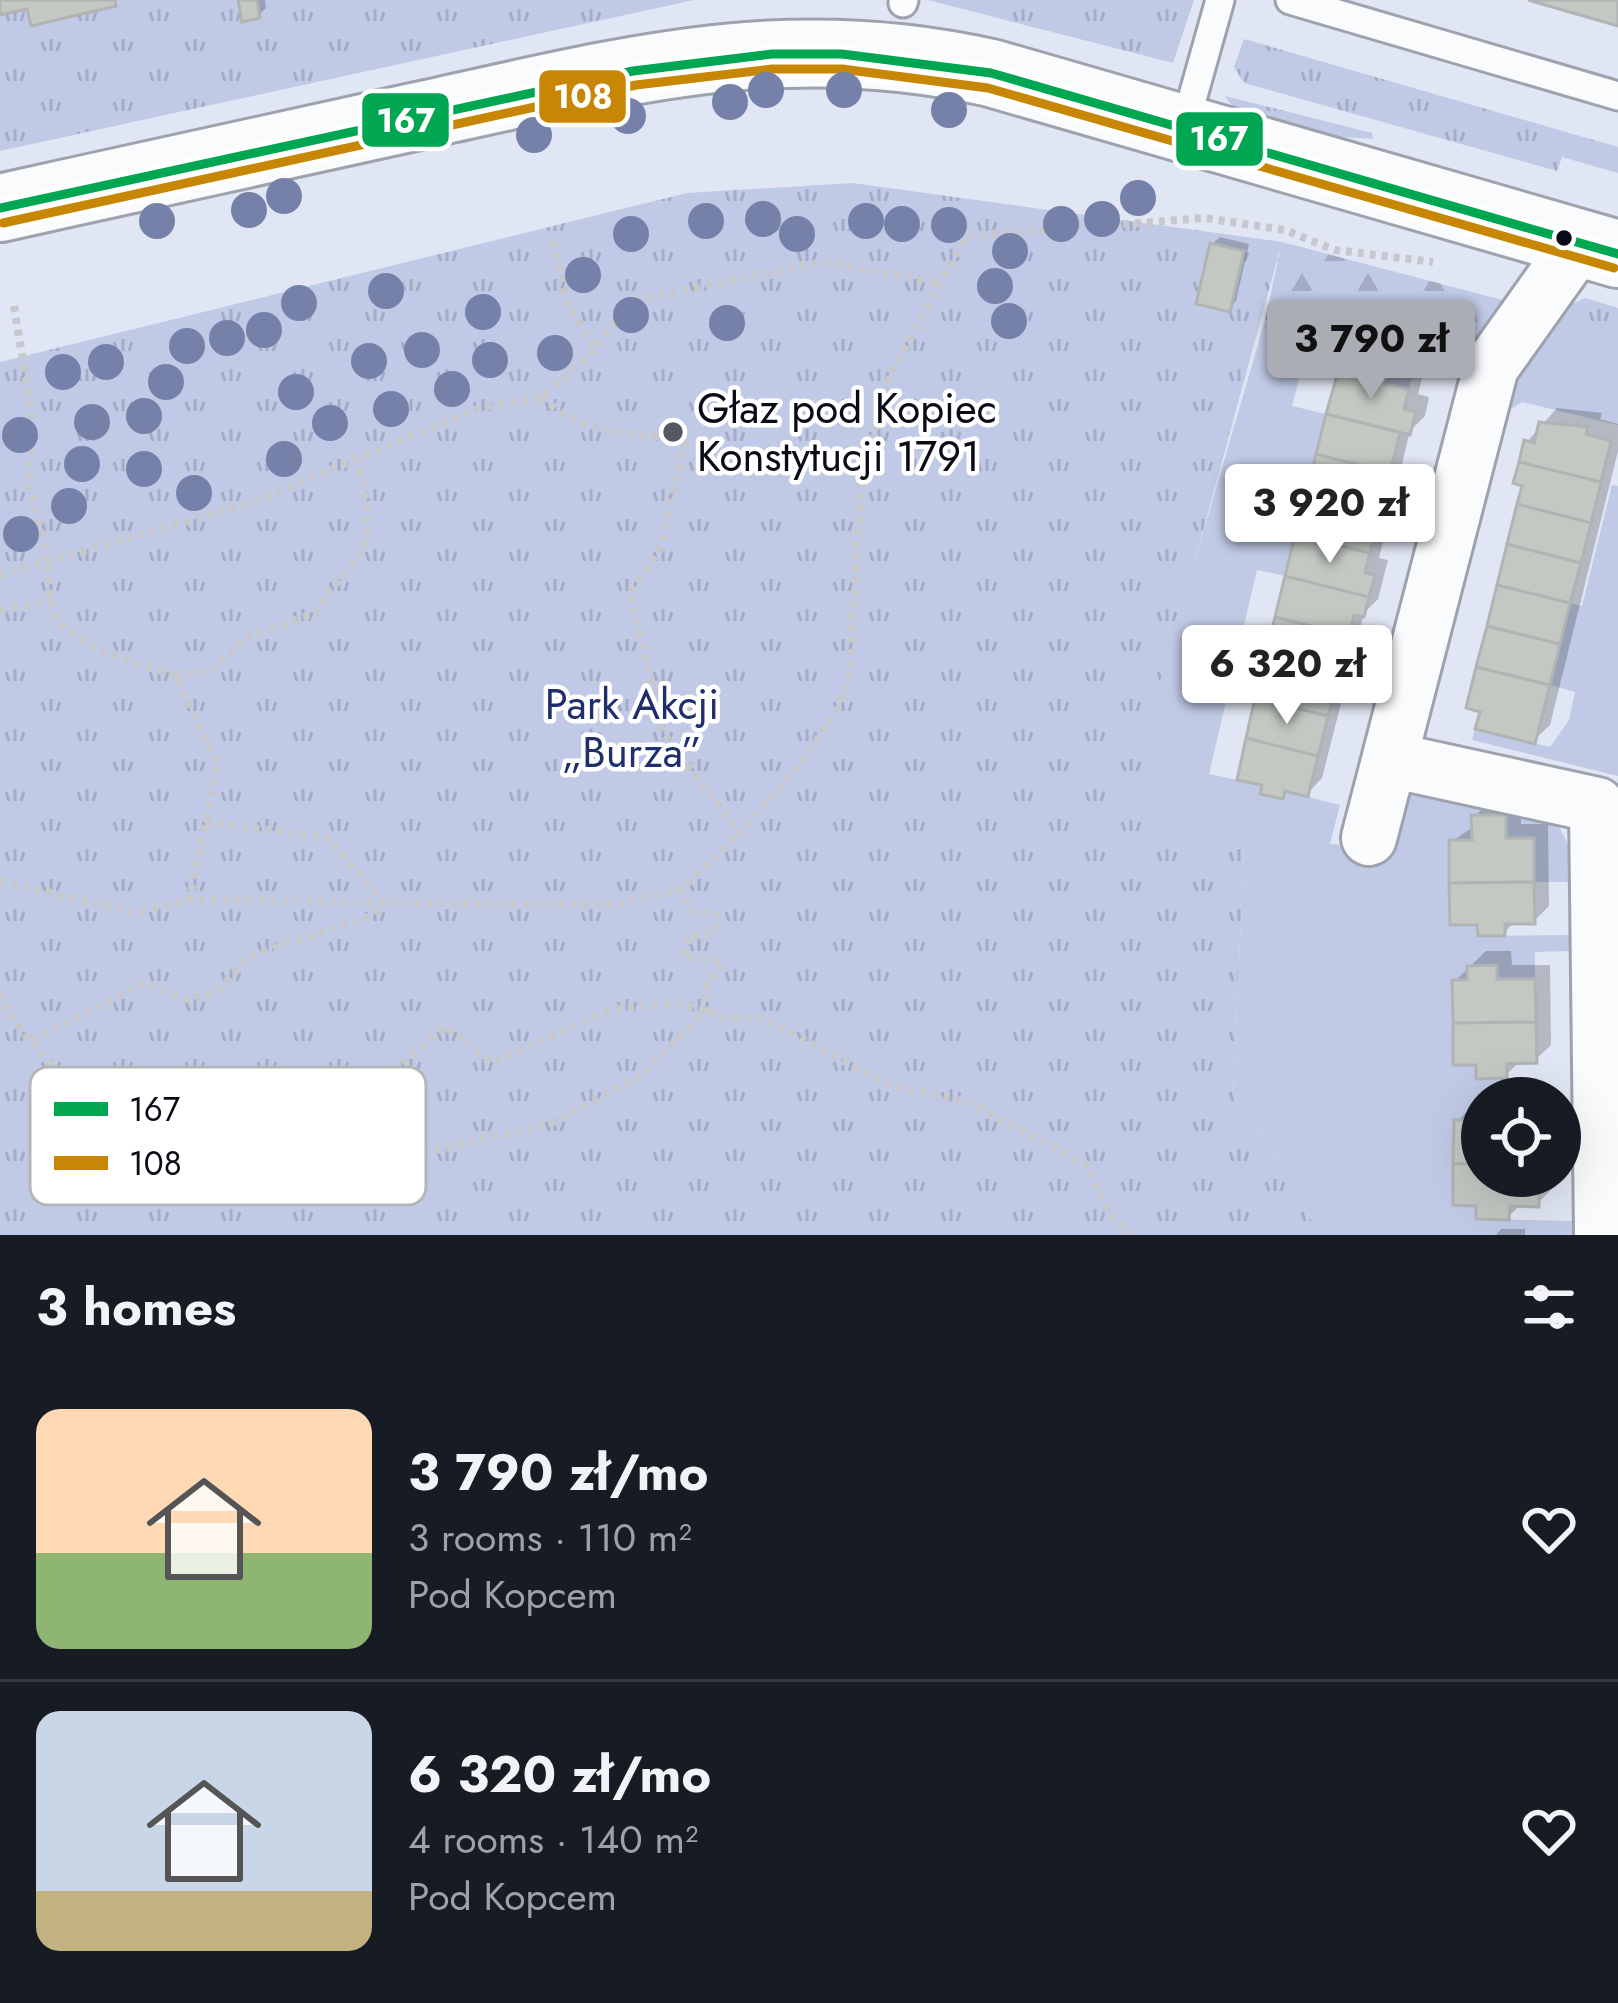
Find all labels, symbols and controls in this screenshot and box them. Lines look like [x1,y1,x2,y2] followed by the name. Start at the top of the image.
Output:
[537,68,628,125] line badge: 108
[553,73,613,120] text: 108
[360,91,451,149] line badge: 167
[377,97,435,144] text: 167
[1174,110,1265,168] line badge: 167
[1190,115,1248,162] text: 167
[1553,227,1575,249] unlabelled marker
[1247,300,1495,402] pin: 3 790 zł
[1294,310,1448,367] text: 3 790 zł
[697,378,997,487] place label: Głaz pod Kopiec Konstytucji 1791
[660,419,686,445] marker: Głaz pod Kopiec Konstytucji 1791
[1206,464,1454,566] pin: 3 920 zł
[1252,474,1408,531] text: 3 920 zł
[1163,625,1411,727] pin: 6 320 zł
[1209,635,1365,692] text: 6 320 zł
[545,674,719,783] park label: Park Akcji „Burza”
[30,1067,426,1205] legend
[1461,1077,1581,1197] map controls
[1461,1077,1581,1197] button: locate
[129,1086,181,1133] text: 167
[129,1140,182,1187] text: 108
[36,1270,236,1344] text: 3 homes
[1516,1274,1582,1340] icon: filters
[408,1435,709,1509] text: 3 790 zł/mo
[132,1457,276,1601] icon: home
[1516,1496,1582,1562] icon: heart
[408,1509,692,1566] text: 3 rooms · 110 m²
[408,1566,617,1623] text: Pod Kopcem
[408,1737,711,1811] text: 6 320 zł/mo
[132,1759,276,1903] icon: home
[1516,1798,1582,1864] icon: heart
[408,1811,698,1868] text: 4 rooms · 140 m²
[408,1868,617,1925] text: Pod Kopcem

